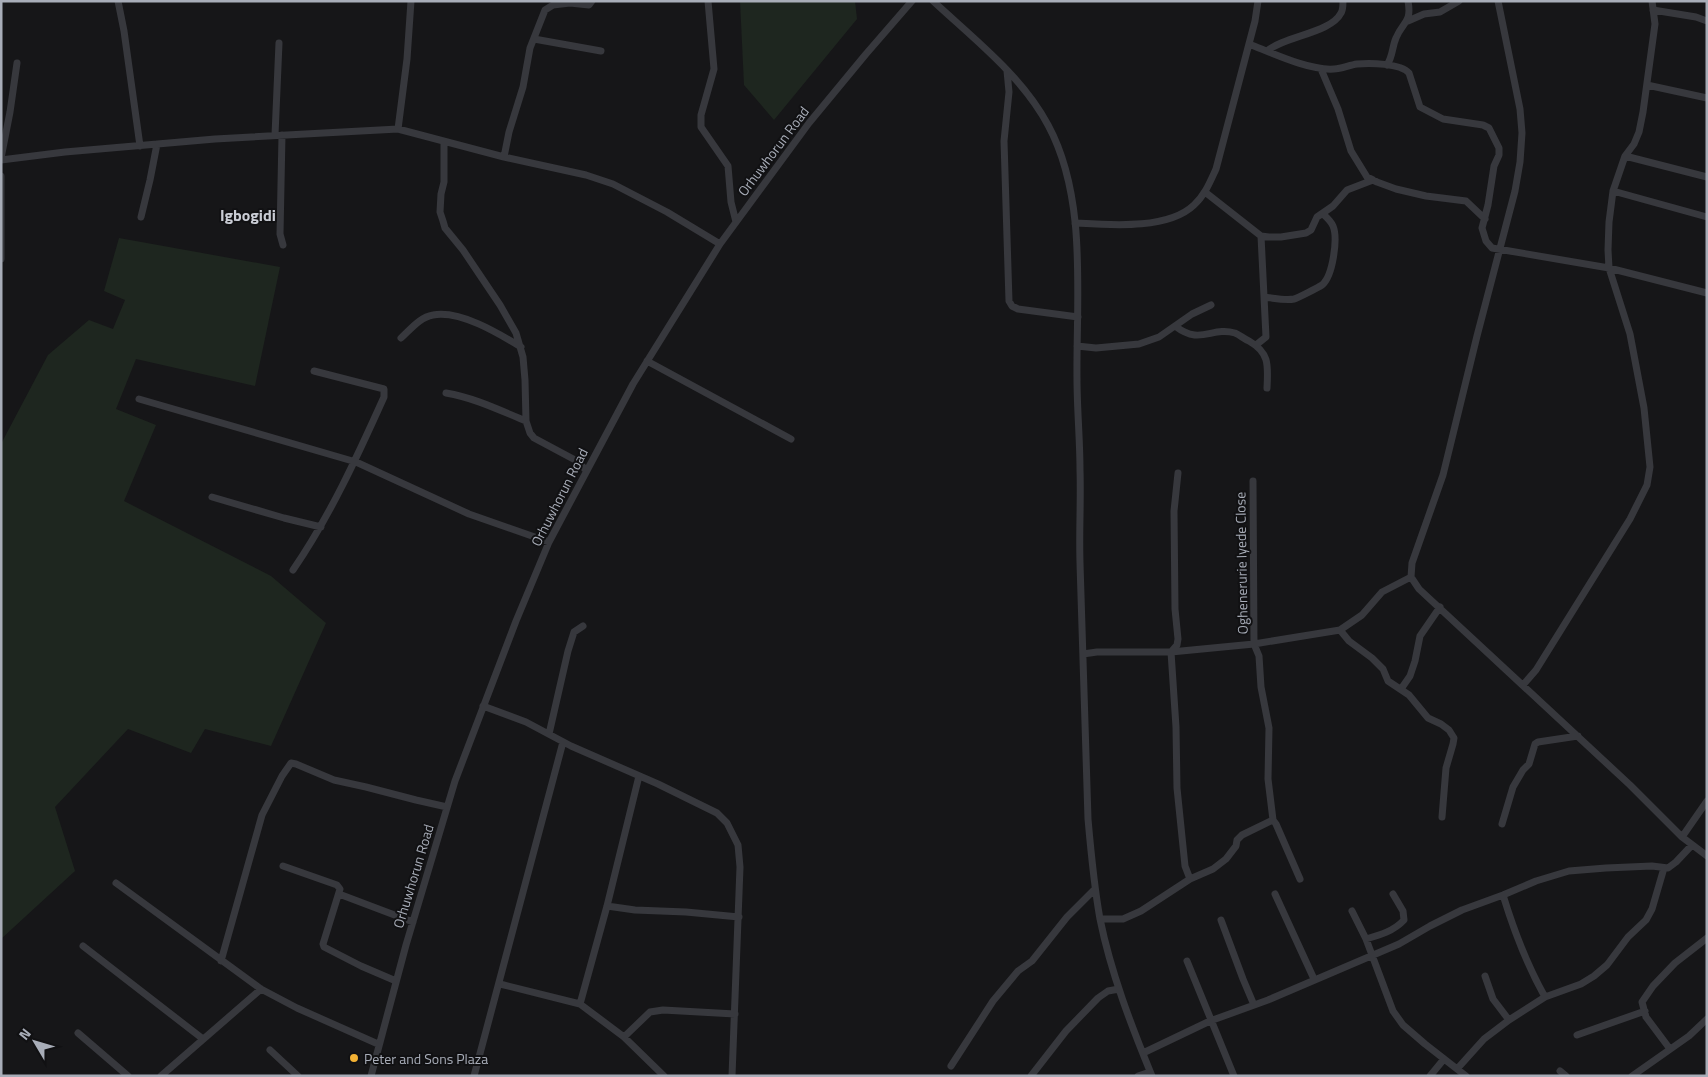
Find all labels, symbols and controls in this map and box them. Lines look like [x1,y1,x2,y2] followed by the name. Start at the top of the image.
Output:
[732,102,814,200] street label: Orhuwhorun Road
[220,203,276,227] district label: Igbogidi
[525,444,593,550] street label: Orhuwhorun Road
[1229,492,1253,634] street label: Oghenerurie Iyede Close
[387,821,439,931] street label: Orhuwhorun Road
[10,1017,60,1067] north arrow
[13,1023,36,1044] text: N
[364,1048,488,1069] place label: Peter and Sons Plaza
[348,1052,360,1064] marker: Peter and Sons Plaza

